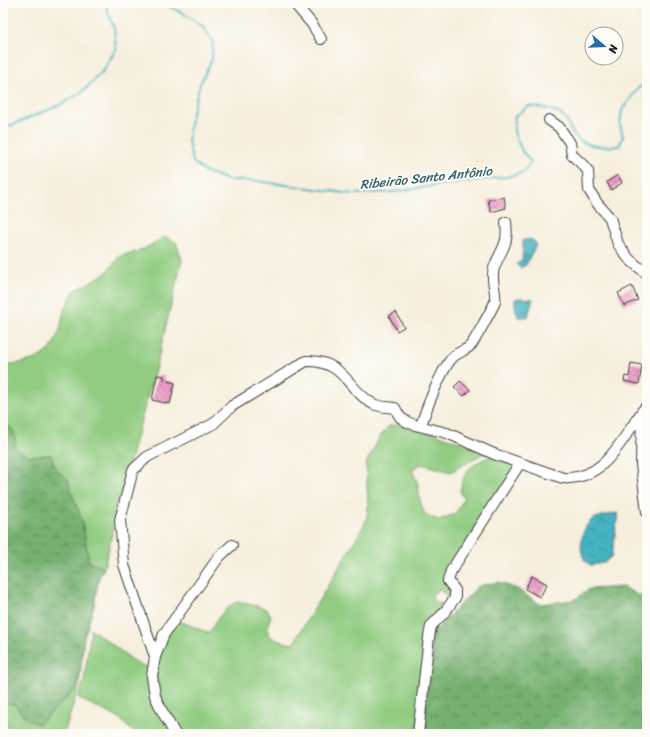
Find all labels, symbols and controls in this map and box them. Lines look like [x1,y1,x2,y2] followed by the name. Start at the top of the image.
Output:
[584,26,624,66] north arrow
[603,41,624,56] text: N
[359,159,495,196] water label: Ribeirão Santo Antônio

